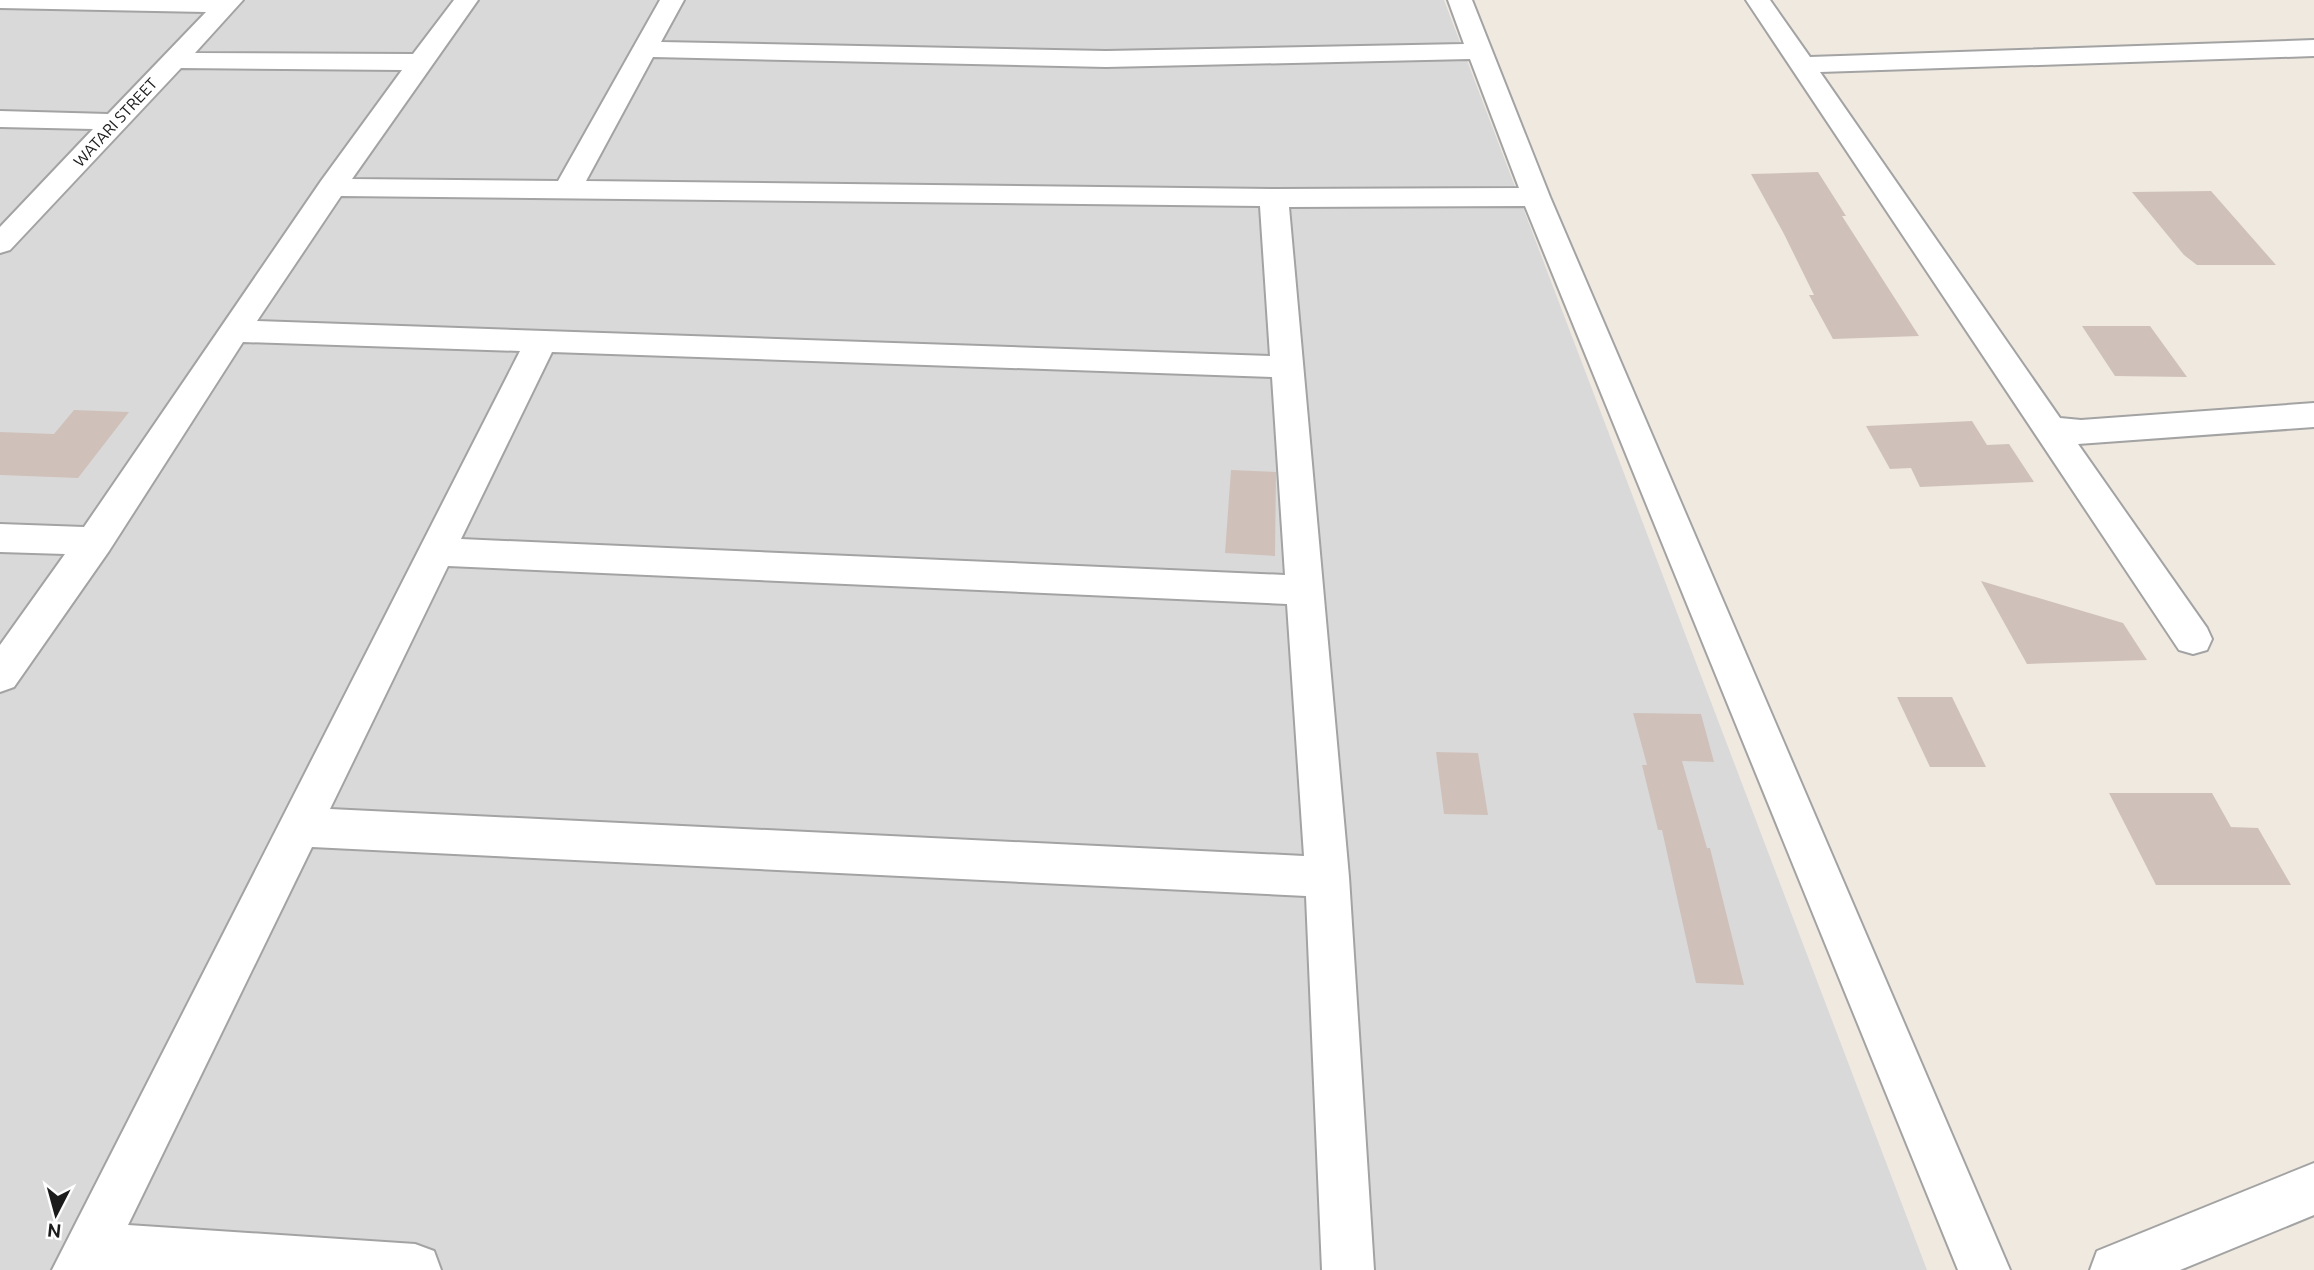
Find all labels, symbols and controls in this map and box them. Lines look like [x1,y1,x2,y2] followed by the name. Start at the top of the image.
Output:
[69,74,161,170] street label: WATARI STREET
[21,1179,91,1249] north arrow
[46,1219,62,1243] text: N

